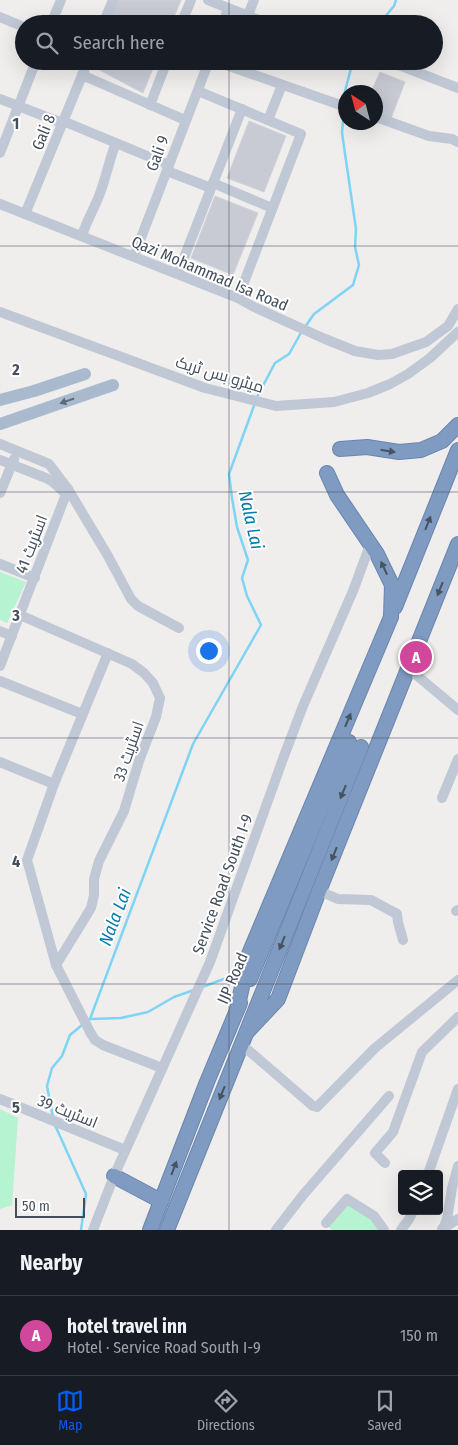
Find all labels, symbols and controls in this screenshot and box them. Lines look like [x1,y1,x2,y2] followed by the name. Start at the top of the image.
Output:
[15,15,443,70] search box
[33,29,61,57] icon: search
[73,31,165,54] text: Search here
[338,85,383,130] north arrow
[28,112,59,153] street label: Gali 8
[13,114,19,133] text: 1
[142,132,173,174] street label: Gali 9
[129,232,291,315] street label: Qazi Mohammad Isa Road
[173,352,266,398] street label: میٹرو بس ٹریک
[11,360,20,379] text: 2
[59,397,74,405] one-way arrow
[381,447,397,455] one-way arrow
[234,488,269,552] water label: Nala Lai
[12,512,51,576] street label: اسٹریٹ 41
[424,515,432,530] one-way arrow
[379,561,387,575] one-way arrow
[436,582,443,597] one-way arrow
[11,606,20,625] text: 3
[196,638,222,664] your location
[400,638,432,676] pin: A
[344,713,352,727] one-way arrow
[109,718,148,784] street label: اسٹریٹ 33
[339,785,347,800] one-way arrow
[188,811,257,957] street label: Service Road South I-9
[330,847,338,862] one-way arrow
[12,852,20,871] text: 4
[94,885,136,949] water label: Nala Lai
[278,936,286,950] one-way arrow
[213,950,252,1007] street label: IJP Road
[217,1086,225,1100] one-way arrow
[35,1091,101,1132] street label: اسٹریٹ 39
[12,1098,20,1117] text: 5
[171,1161,178,1176] one-way arrow
[398,1170,443,1215] map controls
[398,1170,443,1215] button: layers
[15,1195,85,1218] scale bar
[22,1198,50,1215] text: 50 m
[20,1250,82,1276] text: Nearby
[67,1315,187,1338] text: hotel travel inn
[32,1326,40,1345] text: A
[400,1326,438,1345] text: 150 m
[67,1338,261,1357] text: Hotel · Service Road South I-9
[56,1387,84,1434] tab: Map
[197,1387,255,1434] tab: Directions
[367,1387,402,1434] tab: Saved

